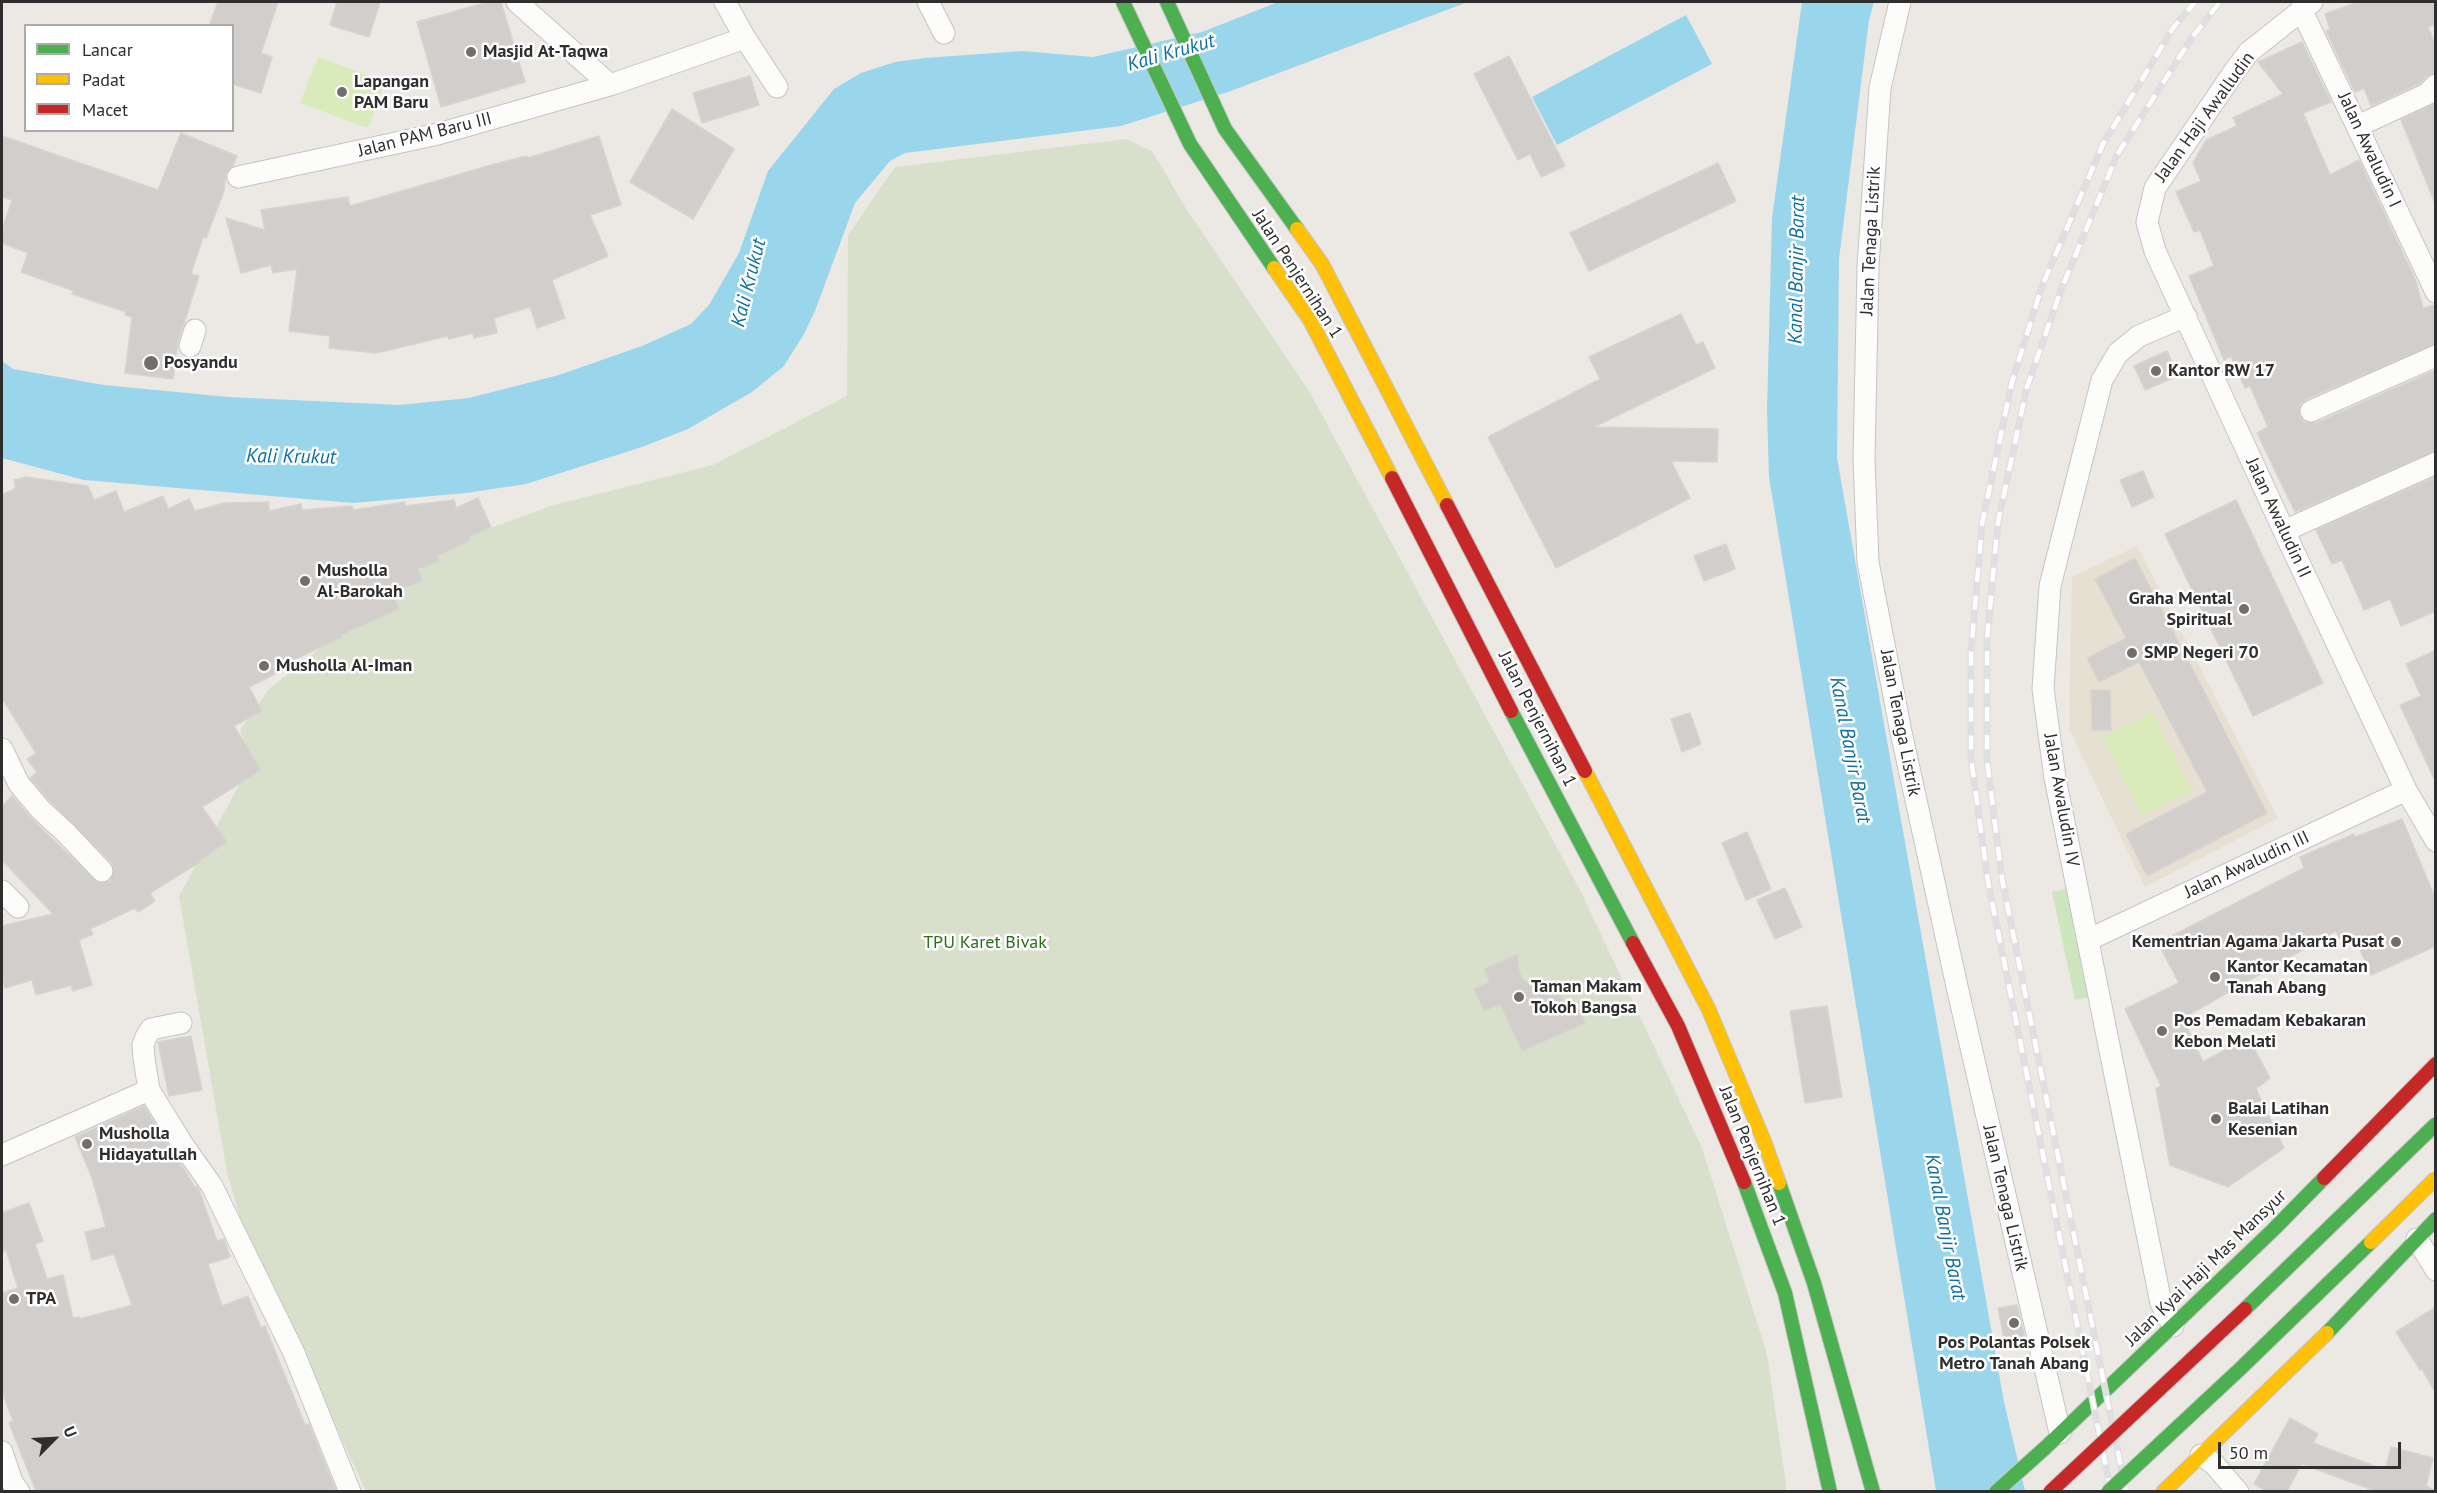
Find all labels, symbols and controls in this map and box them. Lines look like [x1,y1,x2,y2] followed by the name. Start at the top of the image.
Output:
[24,24,234,132] legend
[1124,29,1218,77] water label: Kali Krukut
[82,38,133,61] text: Lancar
[483,41,608,63] place label: Masjid At-Taqwa
[464,45,478,59] marker: Masjid At-Taqwa
[2151,48,2259,186] street label: Jalan Haji Awalludin
[82,68,125,91] text: Padat
[354,71,429,113] place label: Lapangan PAM Baru
[335,85,349,99] marker: Lapangan PAM Baru
[2333,89,2405,211] street label: Jalan Awaludin I
[82,98,128,121] text: Macet
[356,108,494,162] street label: Jalan PAM Baru III
[1856,166,1886,316] street label: Jalan Tenaga Listrik
[1784,196,1810,344] water label: Kanal Banjir Barat
[1247,205,1347,343] street label: Jalan Penjernihan 1
[726,236,772,330] water label: Kali Krukut
[164,352,238,374] place label: Posyandu
[142,354,160,372] marker: Posyandu
[2168,360,2275,382] place label: Kantor RW 17
[2149,364,2163,378] marker: Kantor RW 17
[246,444,336,470] water label: Kali Krukut
[2241,455,2315,581] street label: Jalan Awaludin II
[317,560,403,602] place label: Musholla Al-Barokah
[298,574,312,588] marker: Musholla Al-Barokah
[2129,588,2232,630] place label: Graha Mental Spiritual
[2237,602,2251,616] marker: Graha Mental Spiritual
[2144,642,2259,664] place label: SMP Negeri 70
[2125,646,2139,660] marker: SMP Negeri 70
[1493,648,1581,790] street label: Jalan Penjernihan 1
[1875,648,1925,798] street label: Jalan Tenaga Listrik
[276,655,412,677] place label: Musholla Al-Iman
[257,659,271,673] marker: Musholla Al-Iman
[1824,675,1876,825] water label: Kanal Banjir Barat
[2039,732,2083,868] street label: Jalan Awaludin IV
[2181,827,2313,903] street label: Jalan Awaludin III
[2132,931,2384,953] place label: Kementrian Agama Jakarta Pusat
[923,932,1047,954] park label: TPU Karet Bivak
[2389,935,2403,949] marker: Kementrian Agama Jakarta Pusat
[2227,956,2368,998] place label: Kantor Kecamatan Tanah Abang
[2208,970,2222,984] marker: Kantor Kecamatan Tanah Abang
[1531,976,1642,1018] place label: Taman Makam Tokoh Bangsa
[1512,990,1526,1004] marker: Taman Makam Tokoh Bangsa
[2174,1010,2366,1052] place label: Pos Pemadam Kebakaran Kebon Melati
[2155,1024,2169,1038] marker: Pos Pemadam Kebakaran Kebon Melati
[1714,1083,1790,1229] street label: Jalan Penjernihan 1
[2228,1098,2329,1140] place label: Balai Latihan Kesenian
[2209,1112,2223,1126] marker: Balai Latihan Kesenian
[99,1123,197,1166] place label: Musholla Hidayatullah
[1978,1123,2032,1273] street label: Jalan Tenaga Listrik
[80,1137,94,1151] marker: Musholla Hidayatullah
[1919,1152,1971,1302] water label: Kanal Banjir Barat
[2121,1185,2291,1351] street label: Jalan Kyai Haji Mas Mansyur
[26,1288,56,1310] place label: TPA
[7,1292,21,1306] marker: TPA
[2007,1316,2021,1330] marker: Pos Polantas Polsek Metro Tanah Abang
[1938,1332,2090,1374] place label: Pos Polantas Polsek Metro Tanah Abang
[24,1409,84,1469] north arrow
[59,1423,82,1440] text: U
[2221,1430,2404,1468] scale bar
[2229,1441,2268,1464] text: 50 m

